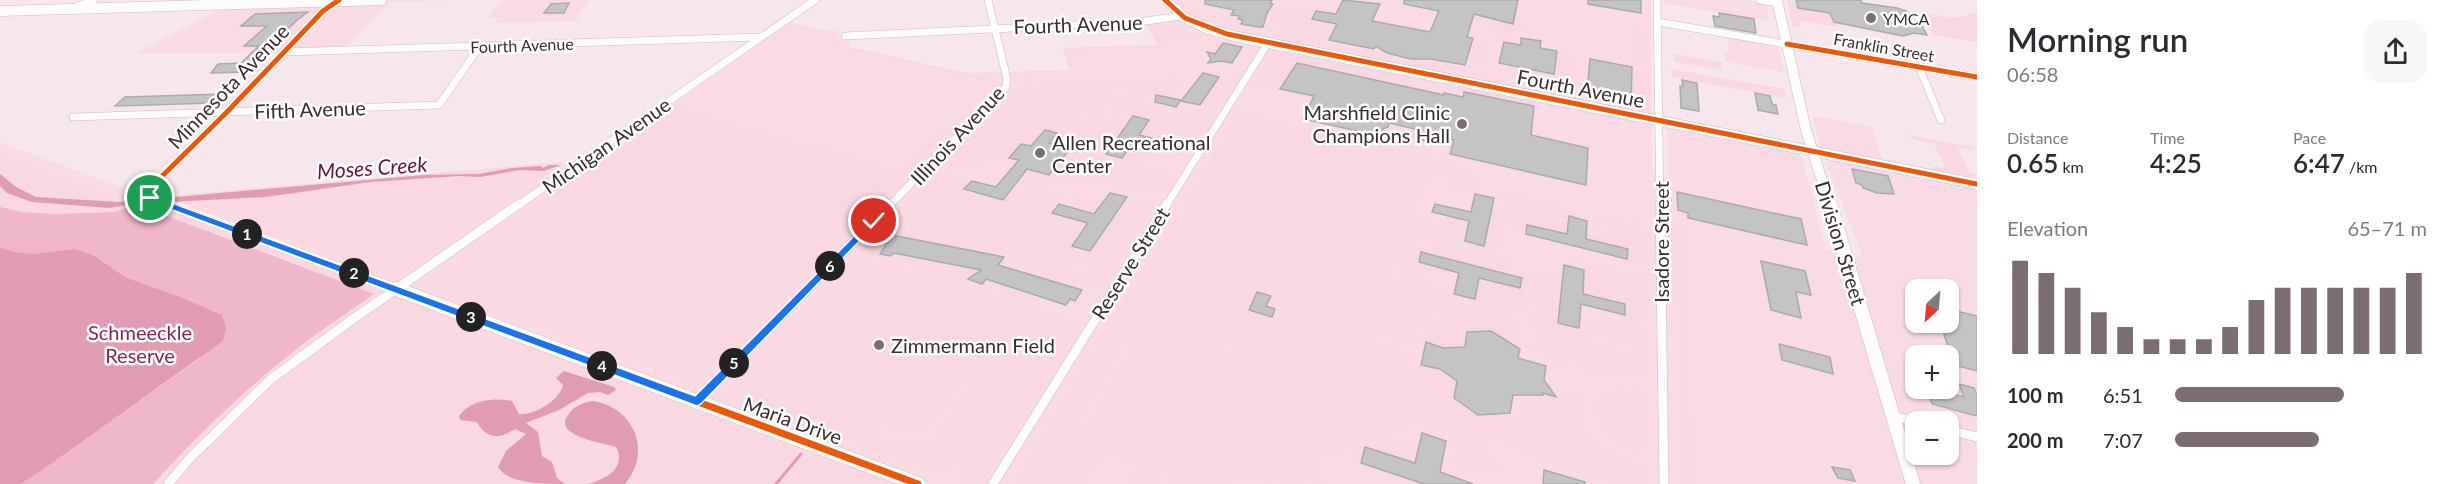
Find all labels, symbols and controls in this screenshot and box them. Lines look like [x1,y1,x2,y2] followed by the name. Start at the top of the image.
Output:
[1883,9,1930,28] place label: YMCA
[1013,10,1143,38] street label: Fourth Avenue
[1864,11,1878,25] marker: YMCA
[163,19,293,153] street label: Minnesota Avenue
[2007,19,2188,59] text: Morning run
[2364,20,2427,83] button: share
[1832,29,1936,65] street label: Franklin Street
[470,34,574,56] street label: Fourth Avenue
[2007,62,2058,86] text: 06:58
[1515,64,1647,112] street label: Fourth Avenue
[905,81,1009,189] street label: Illinois Avenue
[537,92,675,198] street label: Michigan Avenue
[254,95,366,123] street label: Fifth Avenue
[1303,100,1450,147] place label: Marshfield Clinic Champions Hall
[1455,117,1469,131] marker: Marshfield Clinic Champions Hall
[2007,128,2068,147] text: Distance
[2150,128,2185,147] text: Time
[2293,128,2326,147] text: Pace
[1052,130,1211,177] place label: Allen Recreational Center
[1033,146,1047,160] marker: Allen Recreational Center
[2007,147,2058,179] text: 0.65
[2150,147,2202,179] text: 4:25
[2293,147,2345,179] text: 6:47
[316,151,429,183] water label: Moses Creek
[2058,157,2084,176] text: km
[2345,157,2377,176] text: /km
[124,172,175,223] pin
[1811,178,1871,308] street label: Division Street
[133,181,166,214] icon: arrive
[1649,181,1673,303] street label: Isadore Street
[848,195,899,246] pin
[1086,203,1174,323] street label: Reserve Street
[857,204,890,237] icon: check
[2007,216,2088,240] text: Elevation
[2347,216,2427,240] text: 65–71 m
[232,219,262,249] pin: 1
[242,224,252,243] text: 1
[815,251,845,281] pin: 6
[825,256,835,275] text: 6
[339,258,369,288] pin: 2
[349,263,359,282] text: 2
[1905,279,1959,333] north arrow
[1905,279,1959,465] map controls
[456,302,486,332] pin: 3
[466,307,476,326] text: 3
[88,320,192,367] park label: Schmeeckle Reserve
[891,333,1055,357] place label: Zimmermann Field
[872,338,886,352] marker: Zimmermann Field
[1905,345,1959,399] button: +
[719,348,749,378] pin: 5
[587,351,617,381] pin: 4
[729,353,739,372] text: 5
[597,356,607,375] text: 4
[2007,383,2063,407] text: 100 m
[2103,383,2143,407] text: 6:51
[740,391,846,449] street label: Maria Drive
[1905,411,1959,465] button: −
[2007,428,2063,452] text: 200 m
[2103,428,2143,452] text: 7:07

